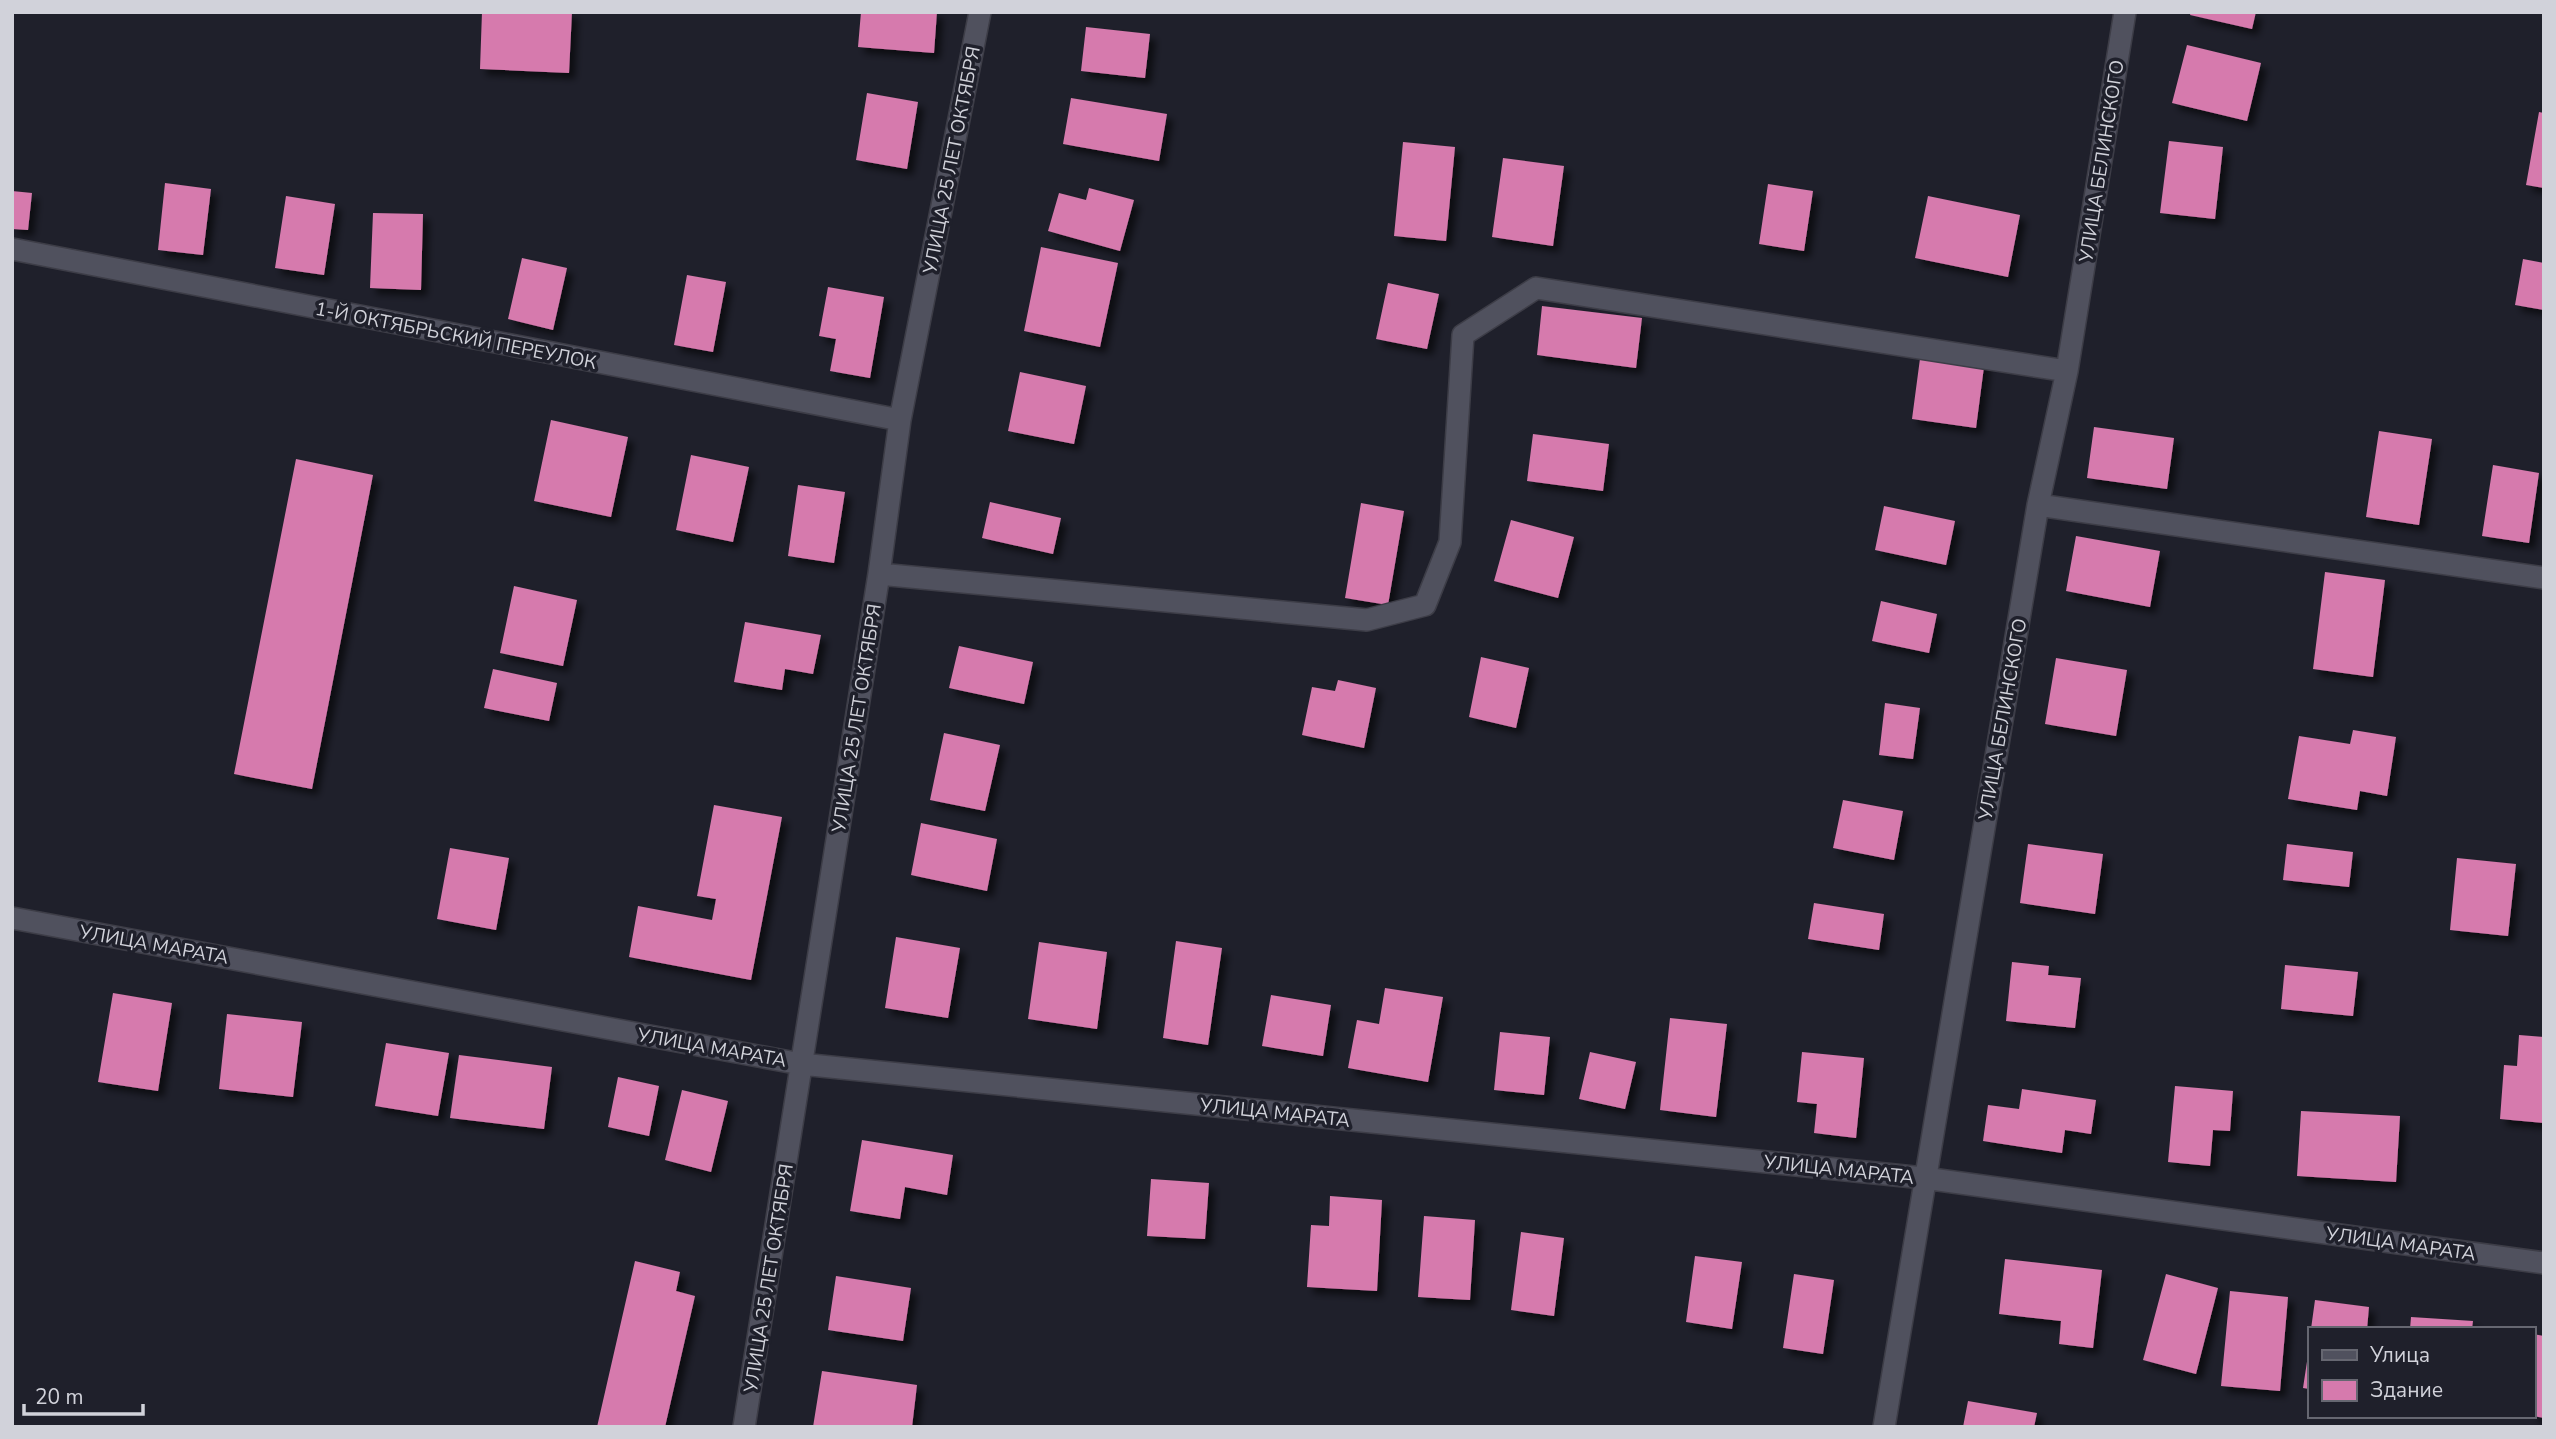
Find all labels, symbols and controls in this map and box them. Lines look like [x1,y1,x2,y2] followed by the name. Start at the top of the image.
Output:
[917,44,987,277] street label: УЛИЦА 25 ЛЕТ ОКТЯБРЯ
[2073,58,2131,265] street label: УЛИЦА БЕЛИНСКОГО
[313,296,599,376] street label: 1-Й ОКТЯБРЬСКИЙ ПЕРЕУЛОК
[826,602,888,835] street label: УЛИЦА 25 ЛЕТ ОКТЯБРЯ
[1972,616,2034,823] street label: УЛИЦА БЕЛИНСКОГО
[76,919,230,971] street label: УЛИЦА МАРАТА
[634,1022,788,1074] street label: УЛИЦА МАРАТА
[1198,1092,1351,1134] street label: УЛИЦА МАРАТА
[1762,1149,1915,1191] street label: УЛИЦА МАРАТА
[738,1162,800,1395] street label: УЛИЦА 25 ЛЕТ ОКТЯБРЯ
[2323,1220,2477,1267] street label: УЛИЦА МАРАТА
[2308,1327,2535,1418] legend
[2369,1341,2430,1369] text: Улица
[24,1372,144,1416] scale bar
[2370,1376,2443,1404] text: Здание
[35,1383,84,1411] text: 20 m

